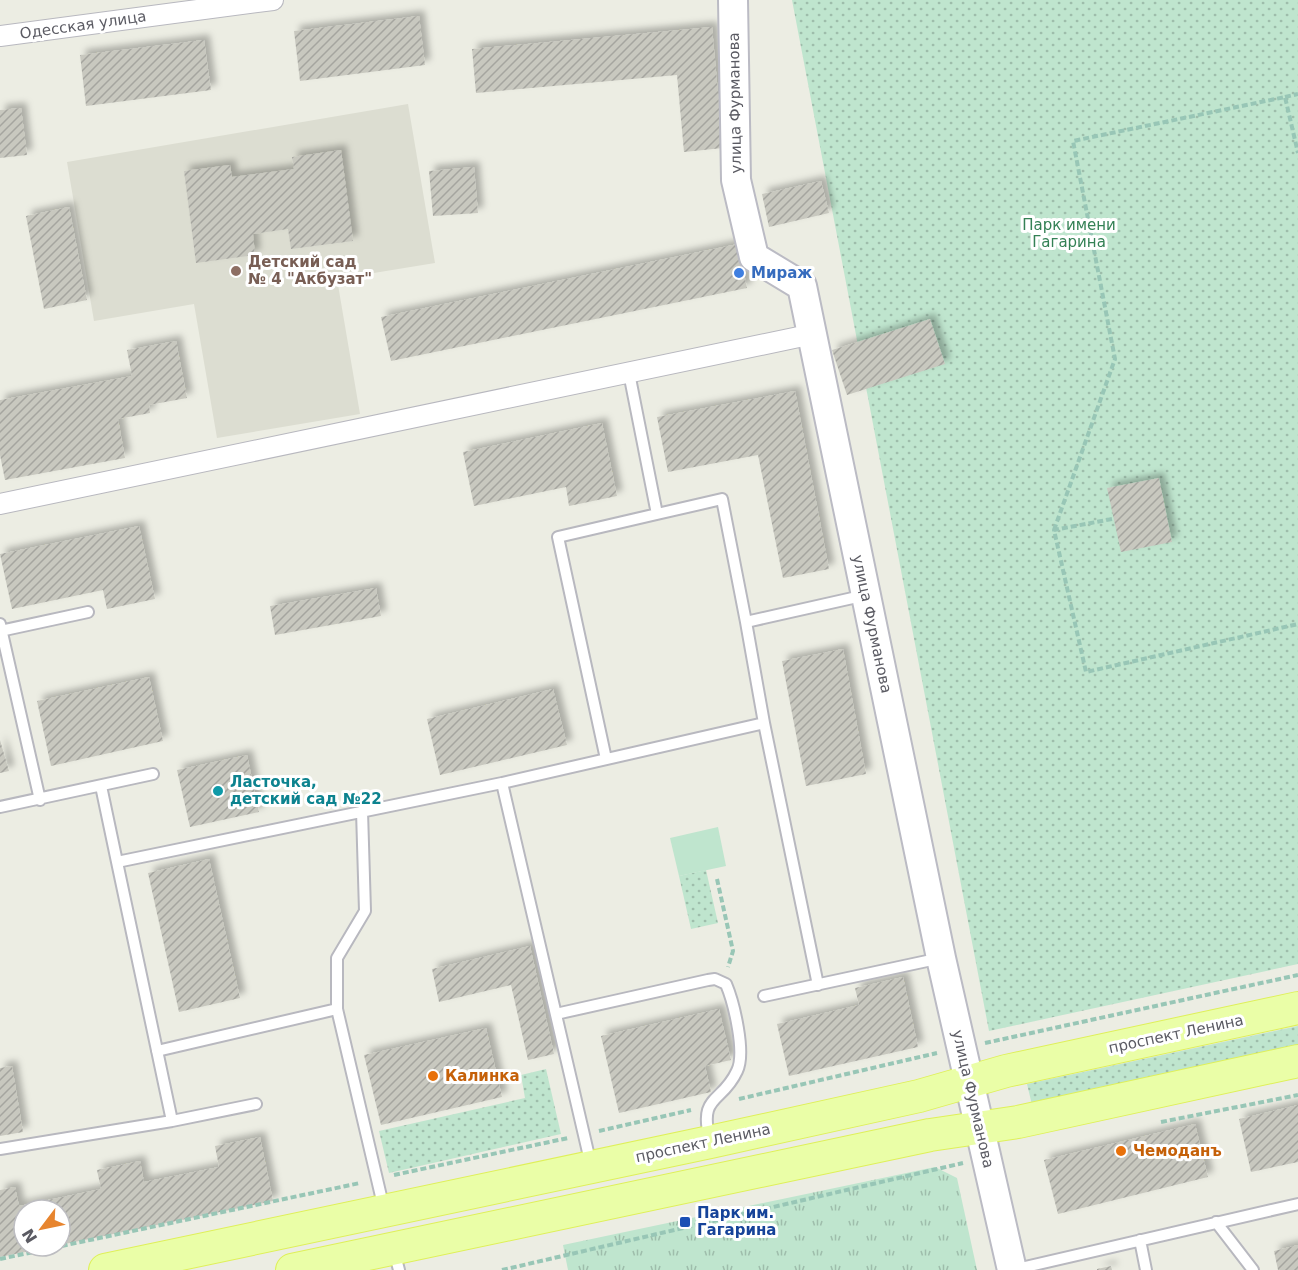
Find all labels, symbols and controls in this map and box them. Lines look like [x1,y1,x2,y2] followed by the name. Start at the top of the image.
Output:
[19,7,147,43] street label: Одесская улица
[725,32,745,174] street label: улица Фурманова
[1022,216,1116,251] park label: Парк имени Гагарина
[248,253,372,288] place label: Детский сад № 4 "Акбузат"
[229,264,243,278] marker: Детский сад № 4 "Акбузат"
[751,264,812,282] place label: Мираж
[732,266,746,280] marker: Мираж
[849,553,895,695] street label: улица Фурманова
[230,773,382,808] place label: Ласточка, детский сад №22
[211,784,225,798] marker: Ласточка, детский сад №22
[1107,1011,1245,1057] street label: проспект Ленина
[948,1028,998,1170] street label: улица Фурманова
[445,1067,520,1085] place label: Калинка
[426,1069,440,1083] marker: Калинка
[634,1120,772,1166] street label: проспект Ленина
[1133,1142,1222,1160] place label: Чемоданъ
[1114,1144,1128,1158] marker: Чемоданъ
[12,1198,72,1258] north arrow
[697,1204,776,1239] place label: Парк им. Гагарина
[678,1215,692,1229] marker: Парк им. Гагарина
[18,1225,41,1246] text: N

